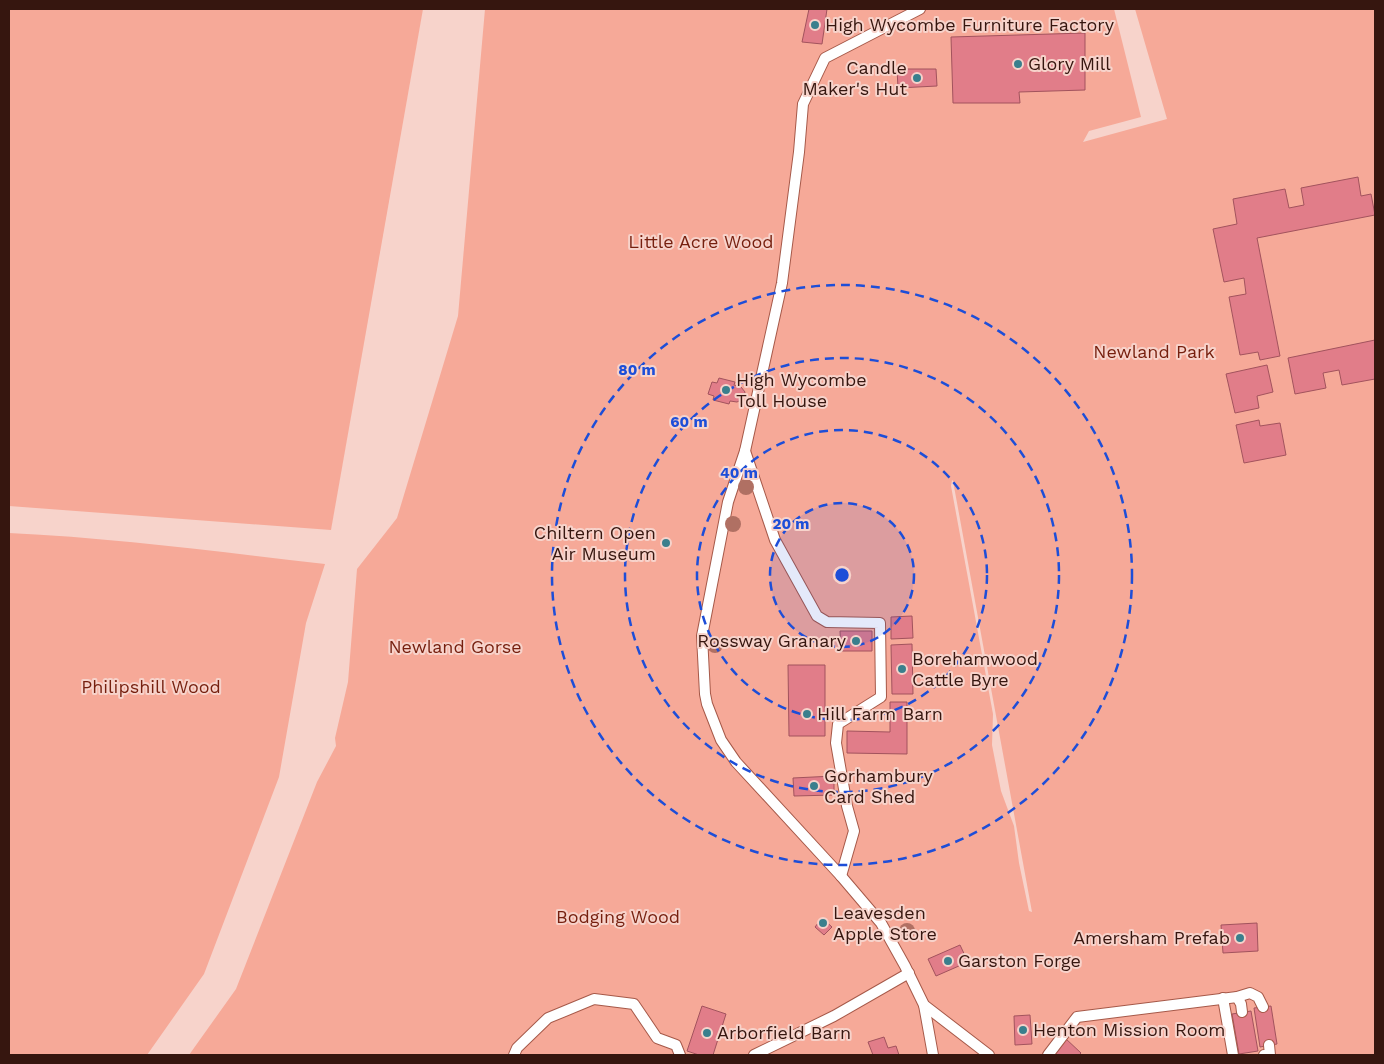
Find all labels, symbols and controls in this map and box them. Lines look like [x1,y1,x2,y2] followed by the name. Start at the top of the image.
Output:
[825,14,1115,35] place label: High Wycombe Furniture Factory
[809,19,821,31] marker: High Wycombe Furniture Factory
[1028,53,1111,74] place label: Glory Mill
[803,57,907,99] place label: Candle Maker's Hut
[1012,58,1024,70] marker: Glory Mill
[911,72,923,84] marker: Candle Maker's Hut
[628,231,774,252] park label: Little Acre Wood
[1093,341,1215,362] park label: Newland Park
[618,361,656,379] text: 80 m
[736,369,867,411] place label: High Wycombe Toll House
[720,384,732,396] marker: High Wycombe Toll House
[670,413,708,431] text: 60 m
[720,464,758,482] text: 40 m
[772,515,810,533] text: 20 m
[534,522,656,564] place label: Chiltern Open Air Museum
[660,537,672,549] marker: Chiltern Open Air Museum
[833,566,851,584] centre of rings
[697,630,847,651] place label: Rossway Granary
[850,635,862,647] marker: Rossway Granary
[388,636,522,657] park label: Newland Gorse
[912,648,1038,690] place label: Borehamwood Cattle Byre
[896,663,908,675] marker: Borehamwood Cattle Byre
[81,676,221,697] park label: Philipshill Wood
[817,703,943,724] place label: Hill Farm Barn
[801,708,813,720] marker: Hill Farm Barn
[824,765,933,807] place label: Gorhambury Card Shed
[808,780,820,792] marker: Gorhambury Card Shed
[833,902,937,944] place label: Leavesden Apple Store
[556,906,680,927] park label: Bodging Wood
[817,917,829,929] marker: Leavesden Apple Store
[1073,927,1230,948] place label: Amersham Prefab
[1234,932,1246,944] marker: Amersham Prefab
[958,950,1081,971] place label: Garston Forge
[942,955,954,967] marker: Garston Forge
[1033,1019,1226,1040] place label: Henton Mission Room
[717,1022,851,1043] place label: Arborfield Barn
[1017,1024,1029,1036] marker: Henton Mission Room
[701,1027,713,1039] marker: Arborfield Barn

